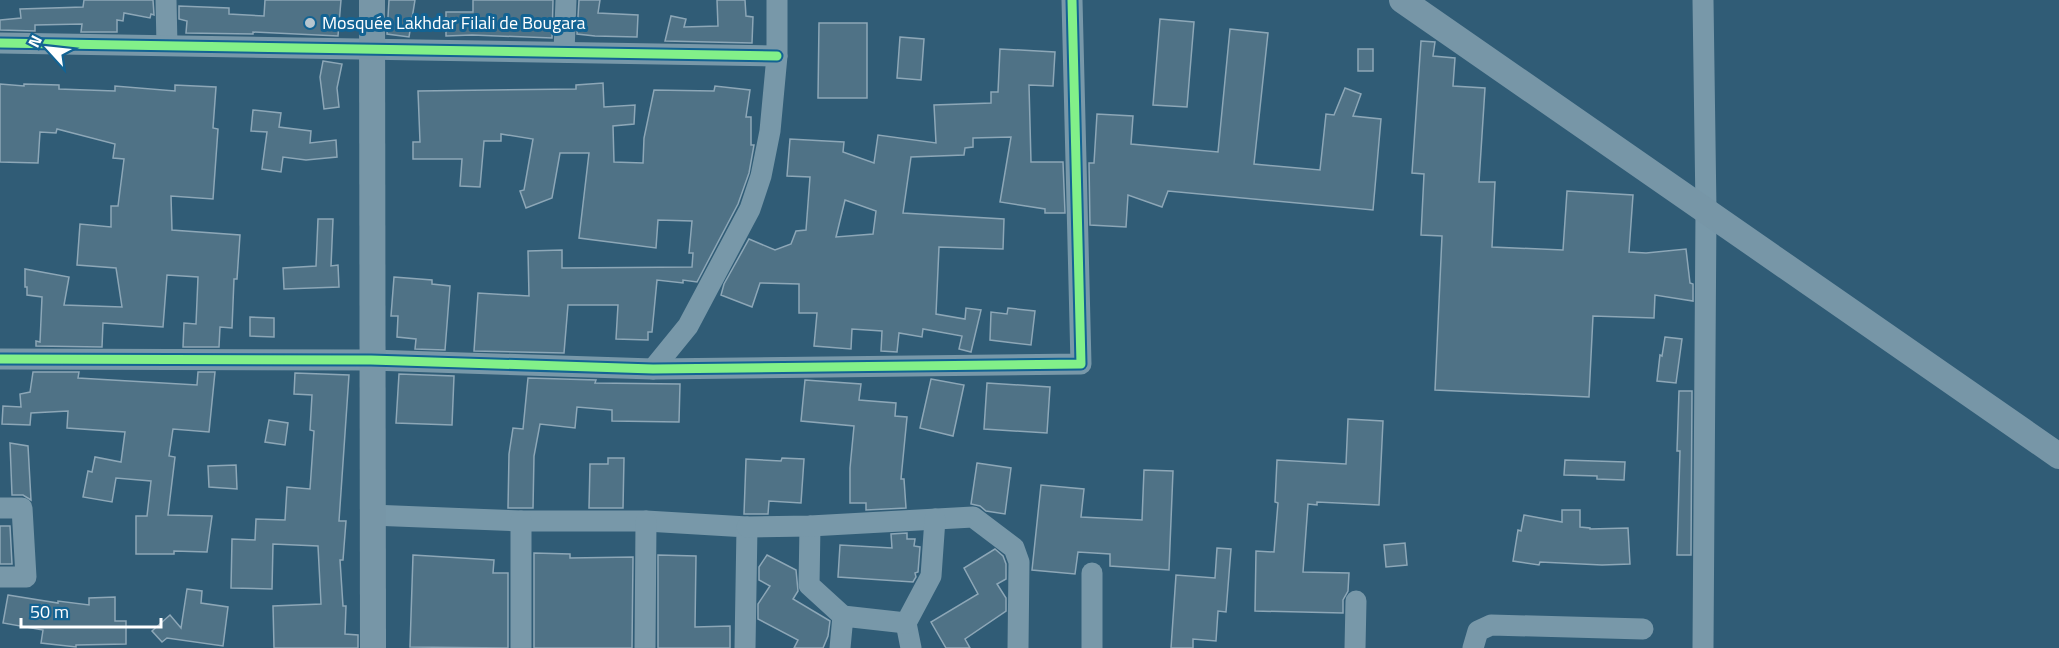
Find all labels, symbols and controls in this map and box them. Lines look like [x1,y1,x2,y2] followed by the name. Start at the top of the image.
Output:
[322,9,586,36] place label: Mosquée Lakhdar Filali de Bougara
[303,16,317,30] marker: Mosquée Lakhdar Filali de Bougara
[18,18,78,78] north arrow
[21,31,48,52] text: N
[21,591,160,629] scale bar
[30,598,69,625] text: 50 m

